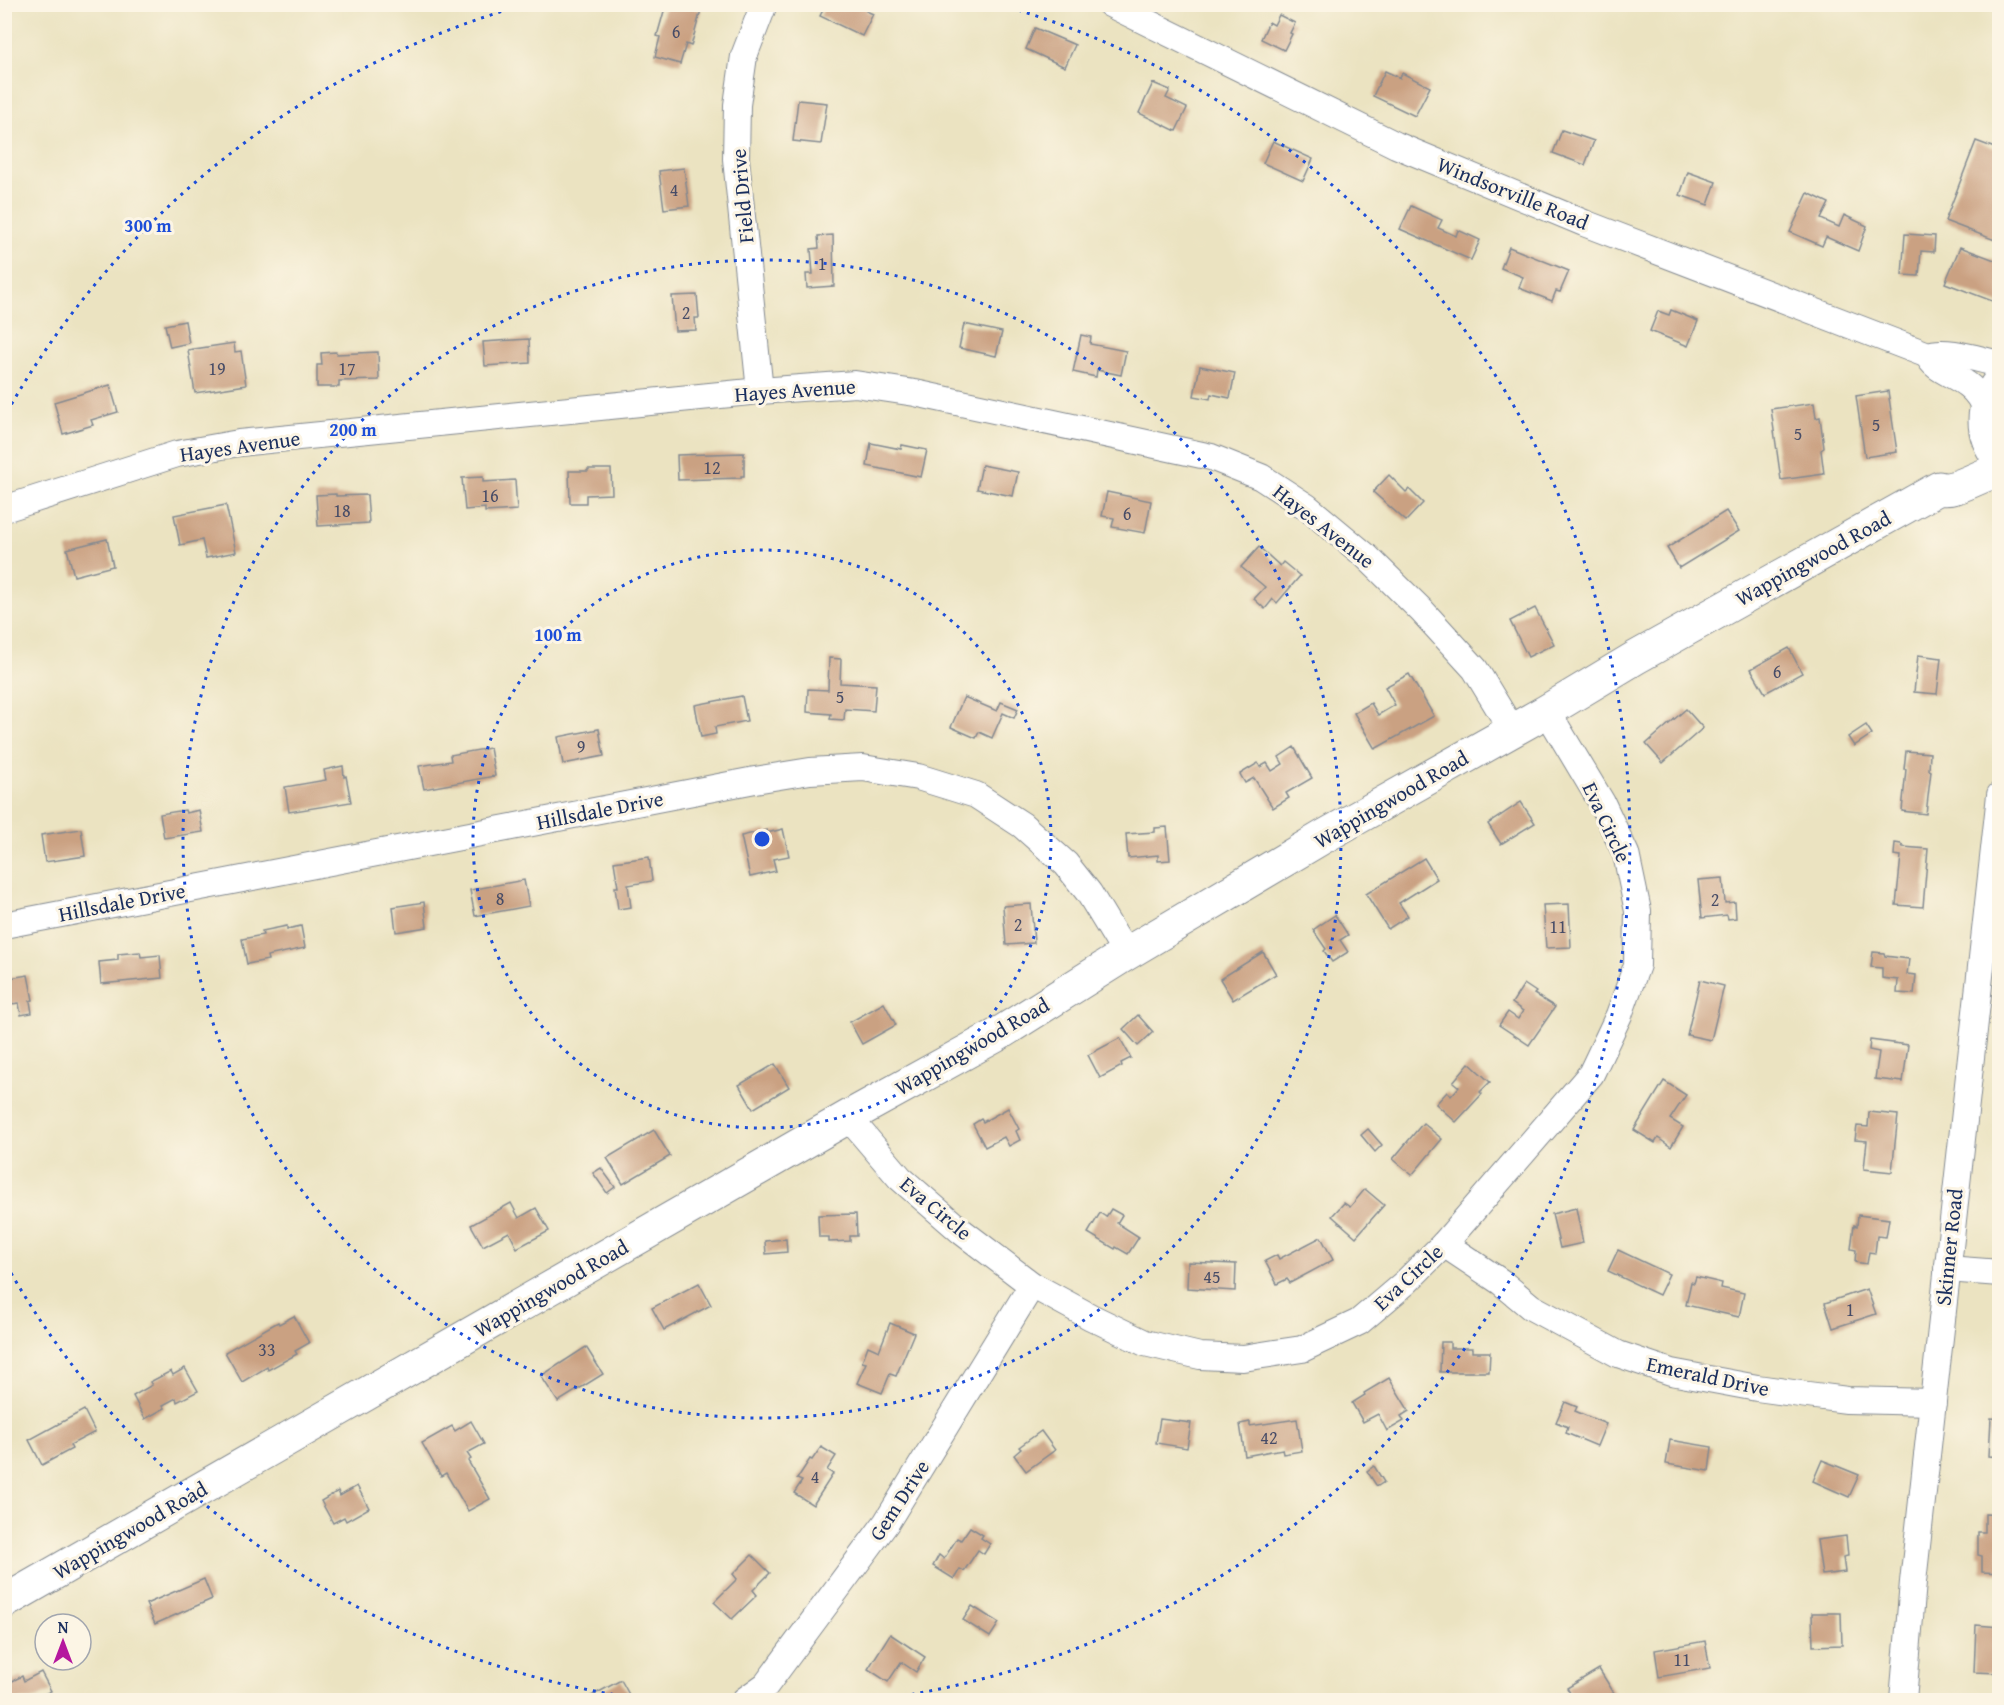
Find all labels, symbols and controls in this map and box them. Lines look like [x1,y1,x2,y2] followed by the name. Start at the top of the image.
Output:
[672,18,680,45] house number: 6
[722,147,762,245] street label: Field Drive
[1433,148,1594,238] street label: Windsorville Road
[670,176,678,203] house number: 4
[124,212,172,239] text: 300 m
[818,250,826,277] house number: 1
[682,299,690,326] house number: 2
[208,355,226,382] house number: 19
[338,355,356,382] house number: 17
[733,370,857,410] street label: Hayes Avenue
[1872,411,1880,438] house number: 5
[329,416,377,443] text: 200 m
[1794,420,1802,447] house number: 5
[178,422,302,470] street label: Hayes Avenue
[703,454,721,481] house number: 12
[1267,476,1381,576] street label: Hayes Avenue
[481,482,499,509] house number: 16
[333,497,351,524] house number: 18
[1123,500,1131,527] house number: 6
[1730,502,1897,614] street label: Wappingwood Road
[534,621,582,648] text: 100 m
[1773,658,1781,685] house number: 6
[836,683,844,710] house number: 5
[577,733,585,760] house number: 9
[1308,742,1475,856] street label: Wappingwood Road
[1575,777,1639,867] street label: Eva Circle
[534,782,666,837] street label: Hillsdale Drive
[752,829,772,849] centre of rings
[56,874,188,929] street label: Hillsdale Drive
[496,885,504,912] house number: 8
[1711,886,1719,913] house number: 2
[1014,911,1022,938] house number: 2
[1549,913,1567,940] house number: 11
[889,989,1056,1103] street label: Wappingwood Road
[893,1169,979,1247] street label: Eva Circle
[1927,1186,1971,1307] street label: Skinner Road
[468,1231,635,1345] street label: Wappingwood Road
[1366,1236,1450,1318] street label: Eva Circle
[1203,1263,1221,1290] house number: 45
[1846,1296,1854,1323] house number: 1
[258,1336,276,1363] house number: 33
[1644,1348,1772,1404] street label: Emerald Drive
[1260,1424,1278,1451] house number: 42
[861,1453,937,1547] street label: Gem Drive
[811,1463,819,1490] house number: 4
[47,1473,214,1587] street label: Wappingwood Road
[33,1612,93,1672] north arrow
[58,1615,69,1639] text: N
[1673,1646,1691,1673] house number: 11

